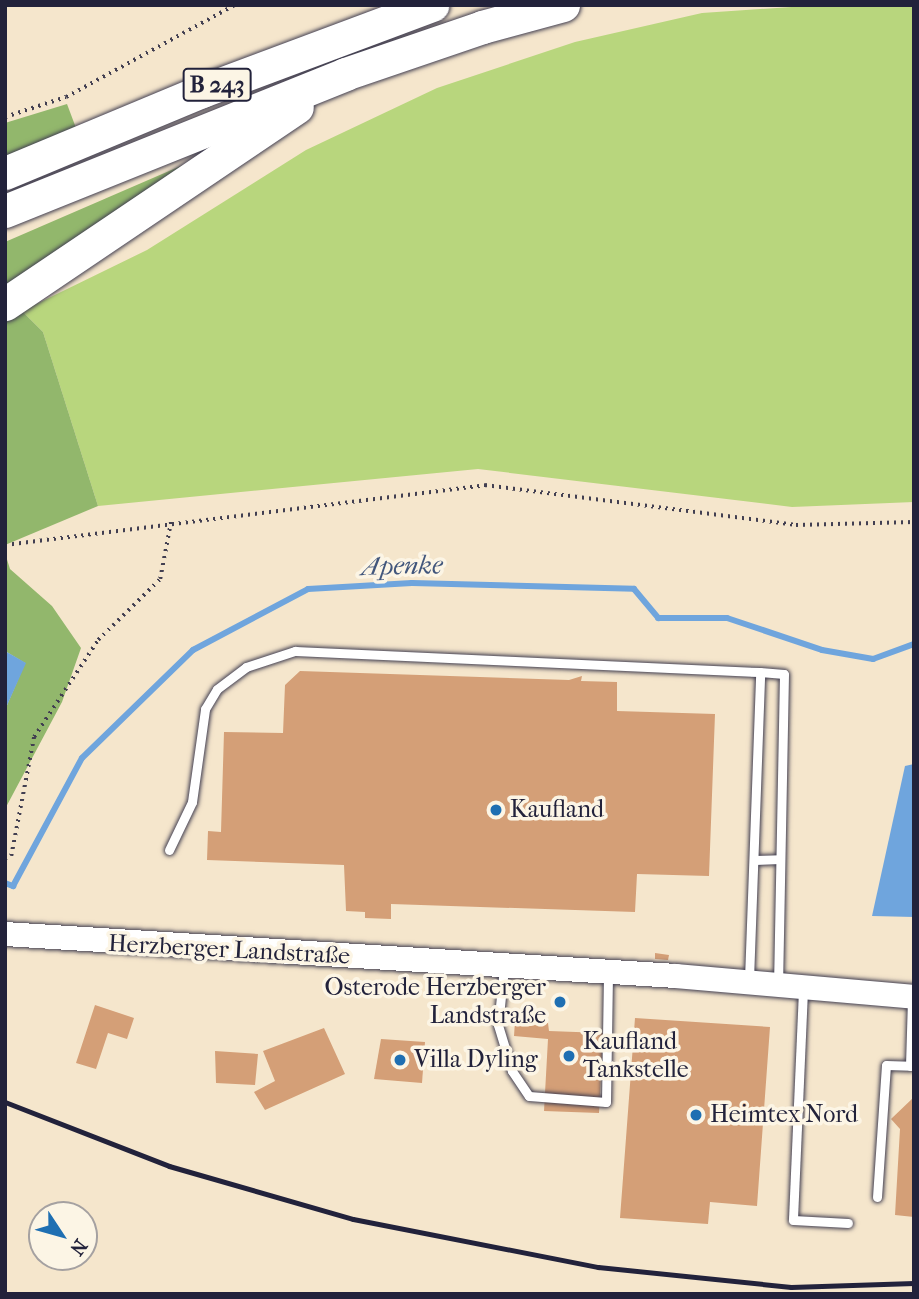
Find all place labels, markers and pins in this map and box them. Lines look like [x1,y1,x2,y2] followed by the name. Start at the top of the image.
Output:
[510,796,604,824] place label: Kaufland
[488,802,504,818] marker: Kaufland
[325,974,546,1030] place label: Osterode Herzberger Landstraße
[552,994,568,1010] marker: Osterode Herzberger Landstraße
[583,1028,689,1084] place label: Kaufland Tankstelle
[414,1046,538,1074] place label: Villa Dyling
[561,1048,577,1064] marker: Kaufland Tankstelle
[392,1052,408,1068] marker: Villa Dyling
[710,1101,858,1129] place label: Heimtex Nord
[688,1107,704,1123] marker: Heimtex Nord

